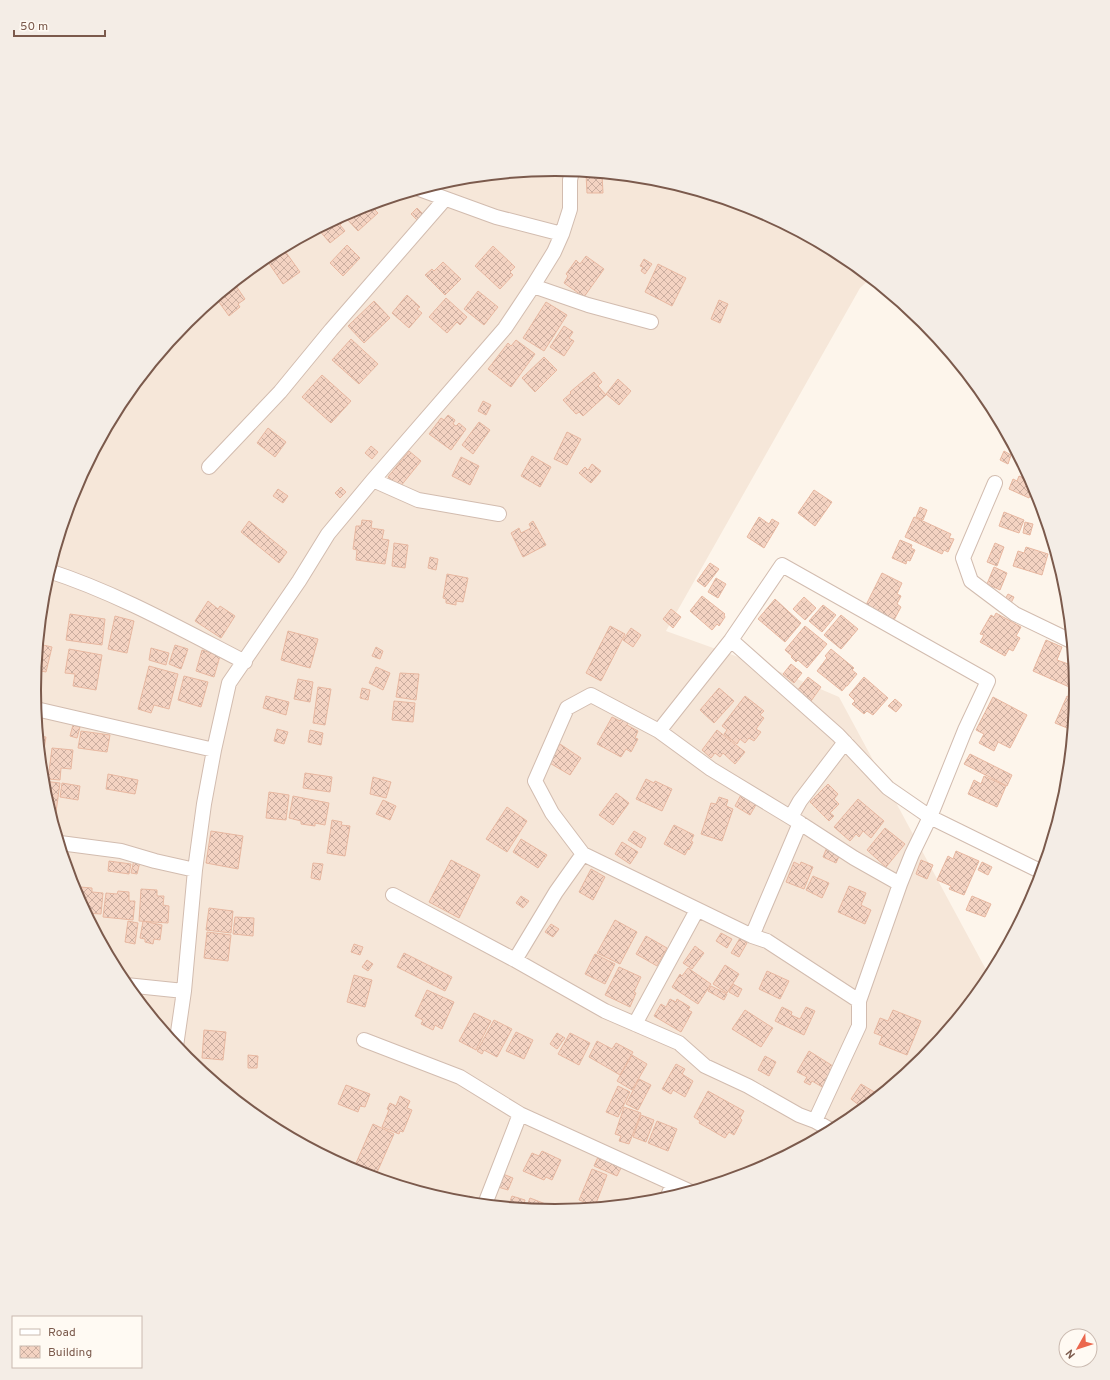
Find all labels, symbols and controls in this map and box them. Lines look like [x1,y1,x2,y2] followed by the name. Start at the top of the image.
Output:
[14,12,105,38] scale bar
[20,19,48,35] text: 50 m
[12,1316,142,1368] legend
[48,1325,76,1341] text: Road
[1058,1328,1098,1368] north arrow
[48,1345,92,1361] text: Building
[1063,1346,1079,1361] text: N

